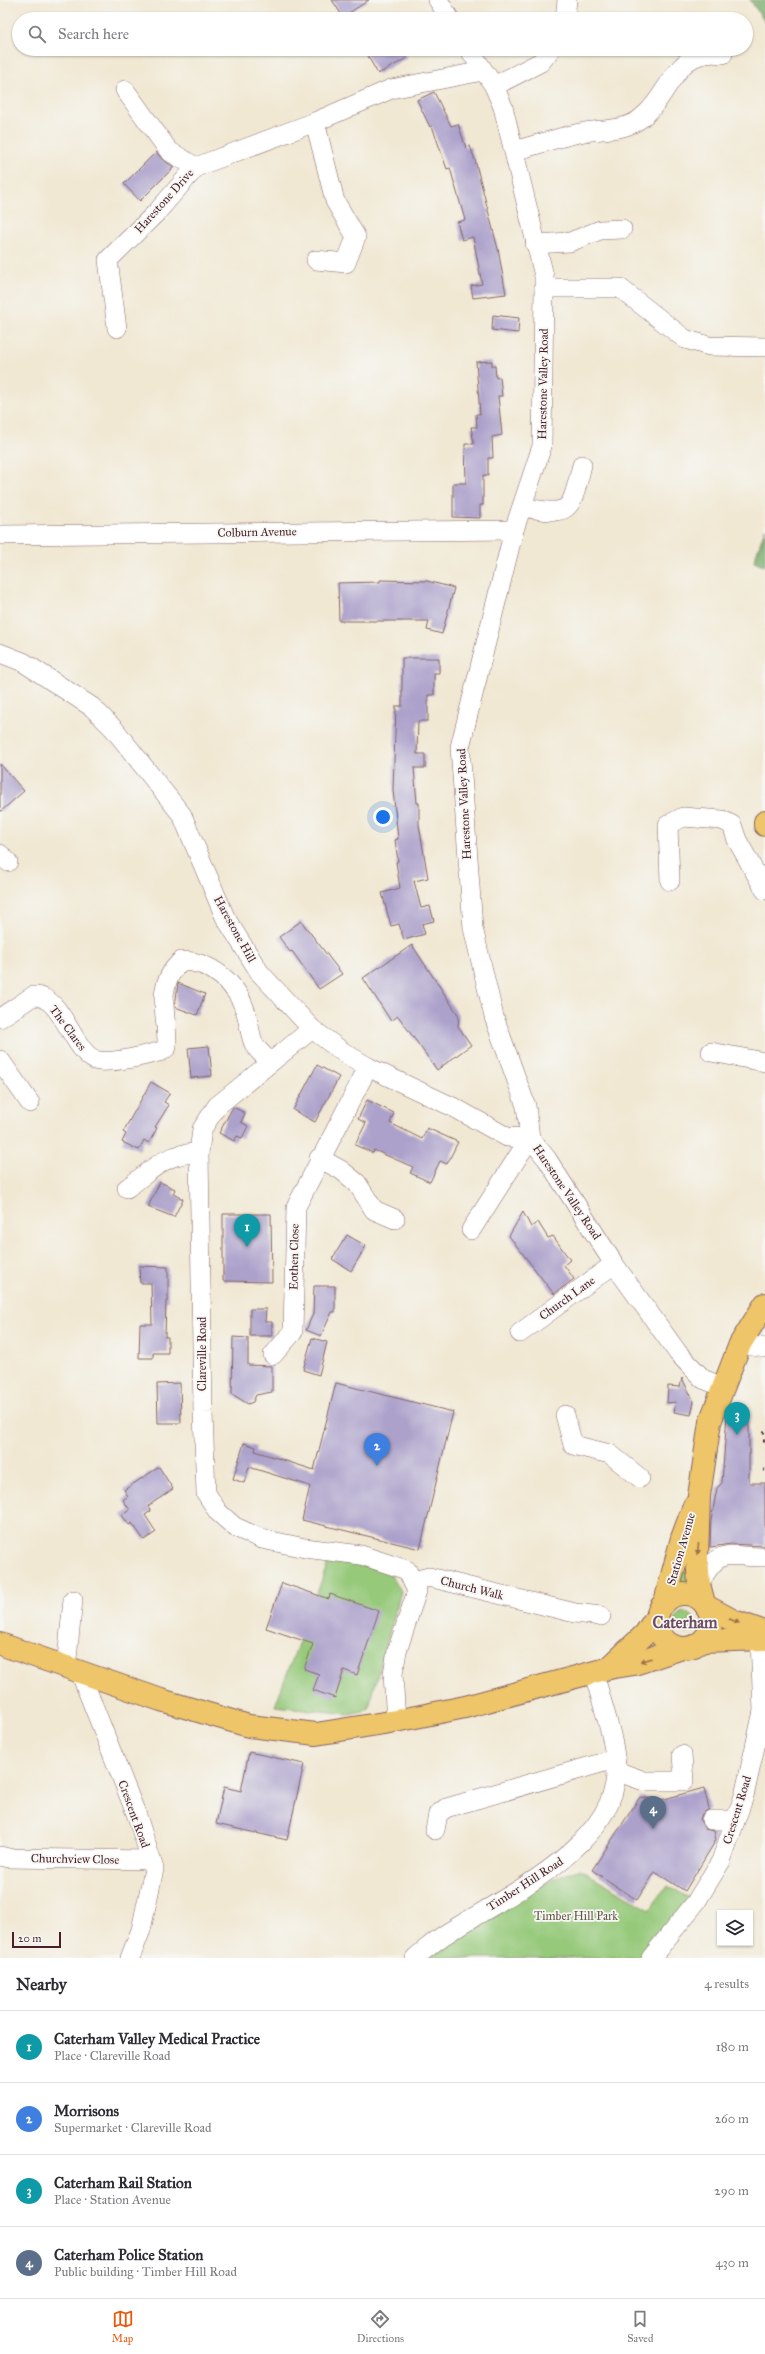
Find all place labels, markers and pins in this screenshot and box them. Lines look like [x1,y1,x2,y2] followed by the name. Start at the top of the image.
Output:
[234,1214,260,1247] pin: 1
[724,1402,750,1435] pin: 3
[364,1433,390,1466] pin: 2
[640,1796,666,1829] pin: 4

